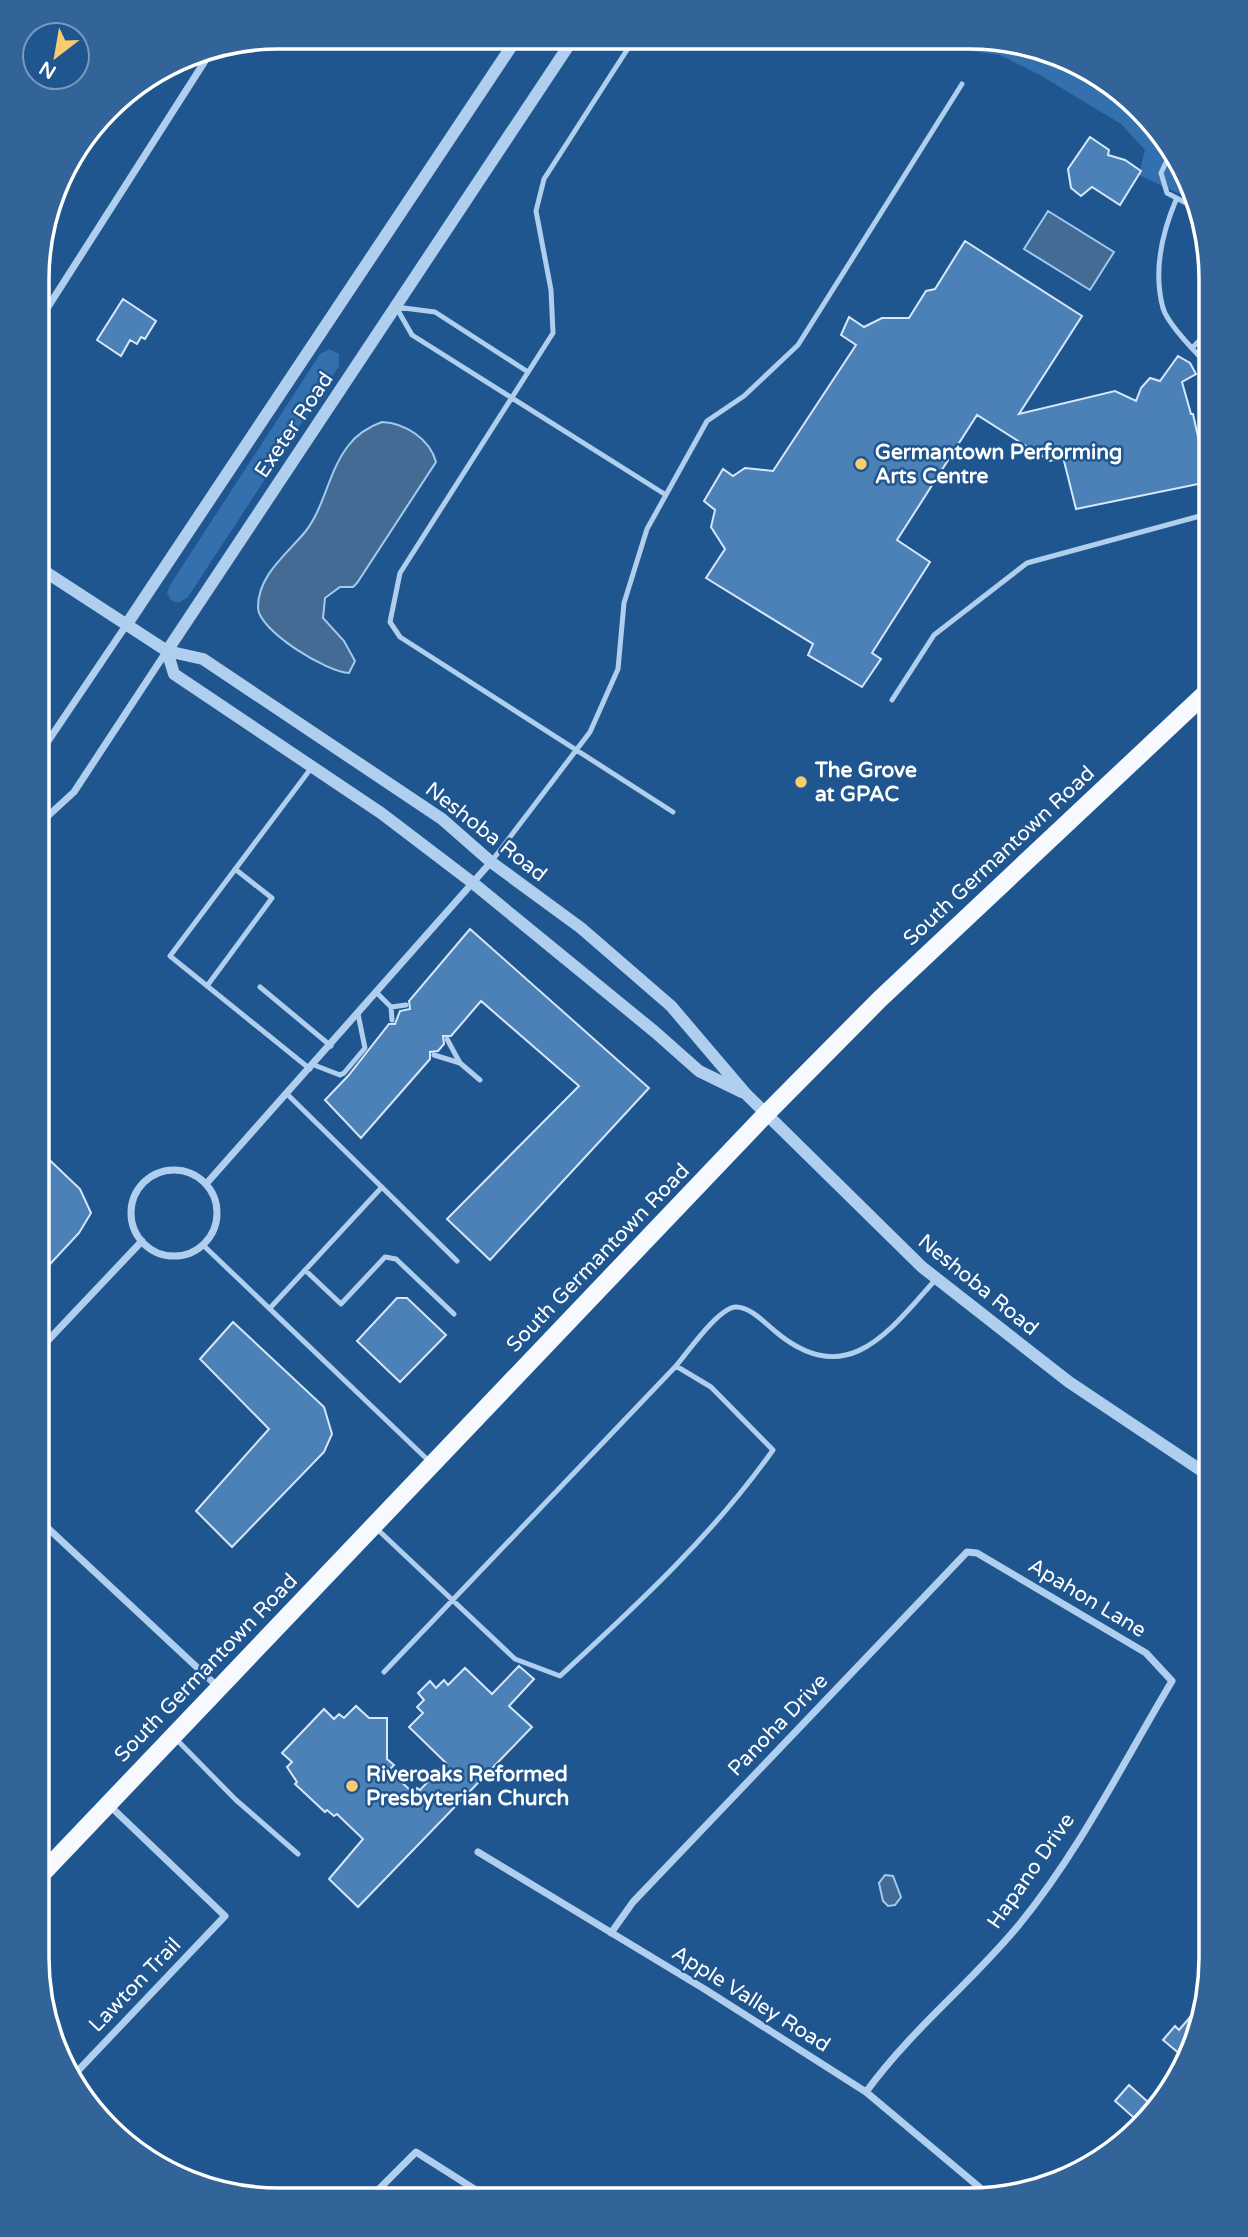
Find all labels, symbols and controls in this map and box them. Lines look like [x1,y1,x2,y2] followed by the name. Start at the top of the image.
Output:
[21,21,91,91] north arrow
[36,56,60,83] text: N
[249,367,339,483] street label: Exeter Road
[875,440,1122,489] place label: Germantown Performing Arts Centre
[853,456,869,472] marker: Germantown Performing Arts Centre
[814,758,917,807] place label: The Grove at GPAC
[898,761,1100,951] street label: South Germantown Road
[793,774,809,790] marker: The Grove at GPAC
[420,777,552,887] street label: Neshoba Road
[501,1159,695,1357] street label: South Germantown Road
[913,1229,1043,1341] street label: Neshoba Road
[1024,1553,1151,1643] street label: Apahon Lane
[109,1569,303,1767] street label: South Germantown Road
[723,1669,833,1781] street label: Panoha Drive
[366,1762,569,1811] place label: Riveroaks Reformed Presbyterian Church
[344,1778,360,1794] marker: Riveroaks Reformed Presbyterian Church
[982,1808,1080,1934] street label: Hapano Drive
[84,1933,186,2037] street label: Lawton Trail
[667,1940,835,2058] street label: Apple Valley Road

